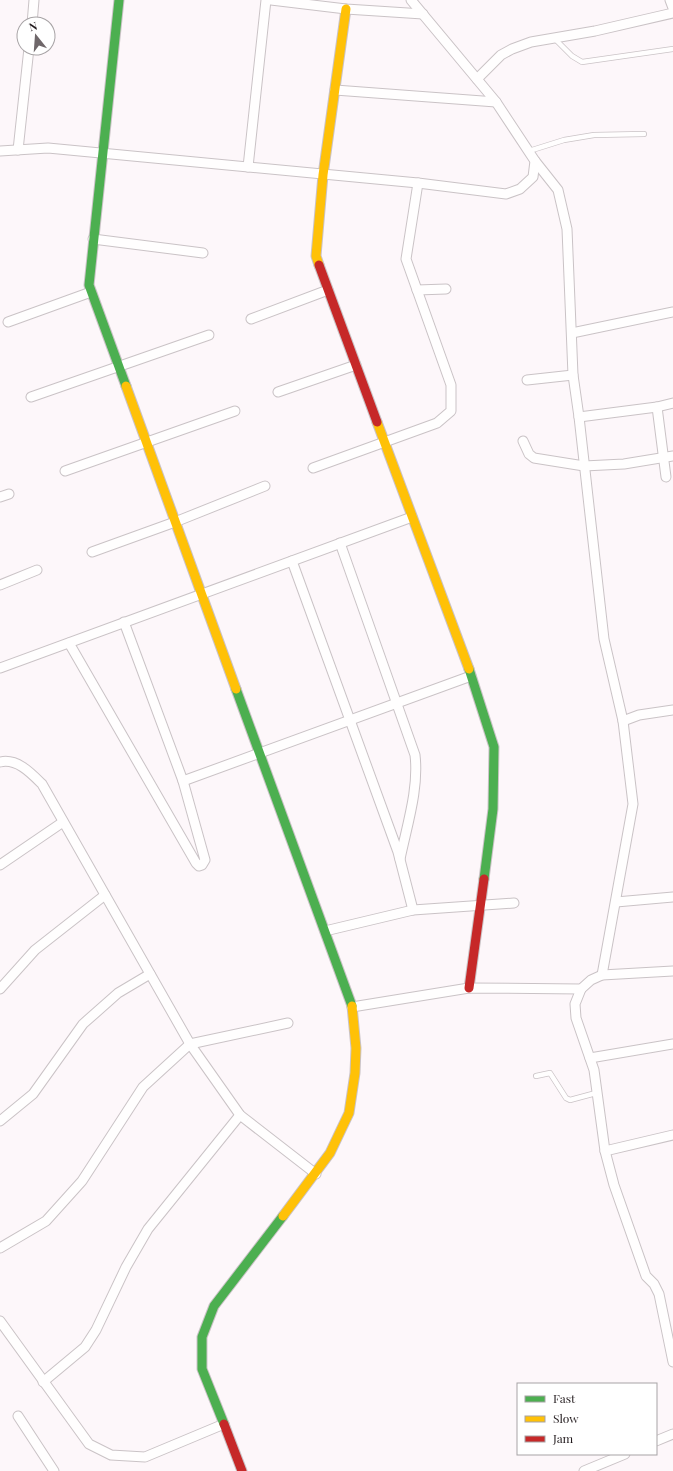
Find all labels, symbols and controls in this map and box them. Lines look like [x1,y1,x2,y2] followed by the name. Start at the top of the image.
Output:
[16,16,56,56] north arrow
[27,18,39,34] text: N
[517,1383,657,1455] legend
[553,1390,576,1406] text: Fast
[553,1410,579,1426] text: Slow
[552,1430,574,1446] text: Jam

